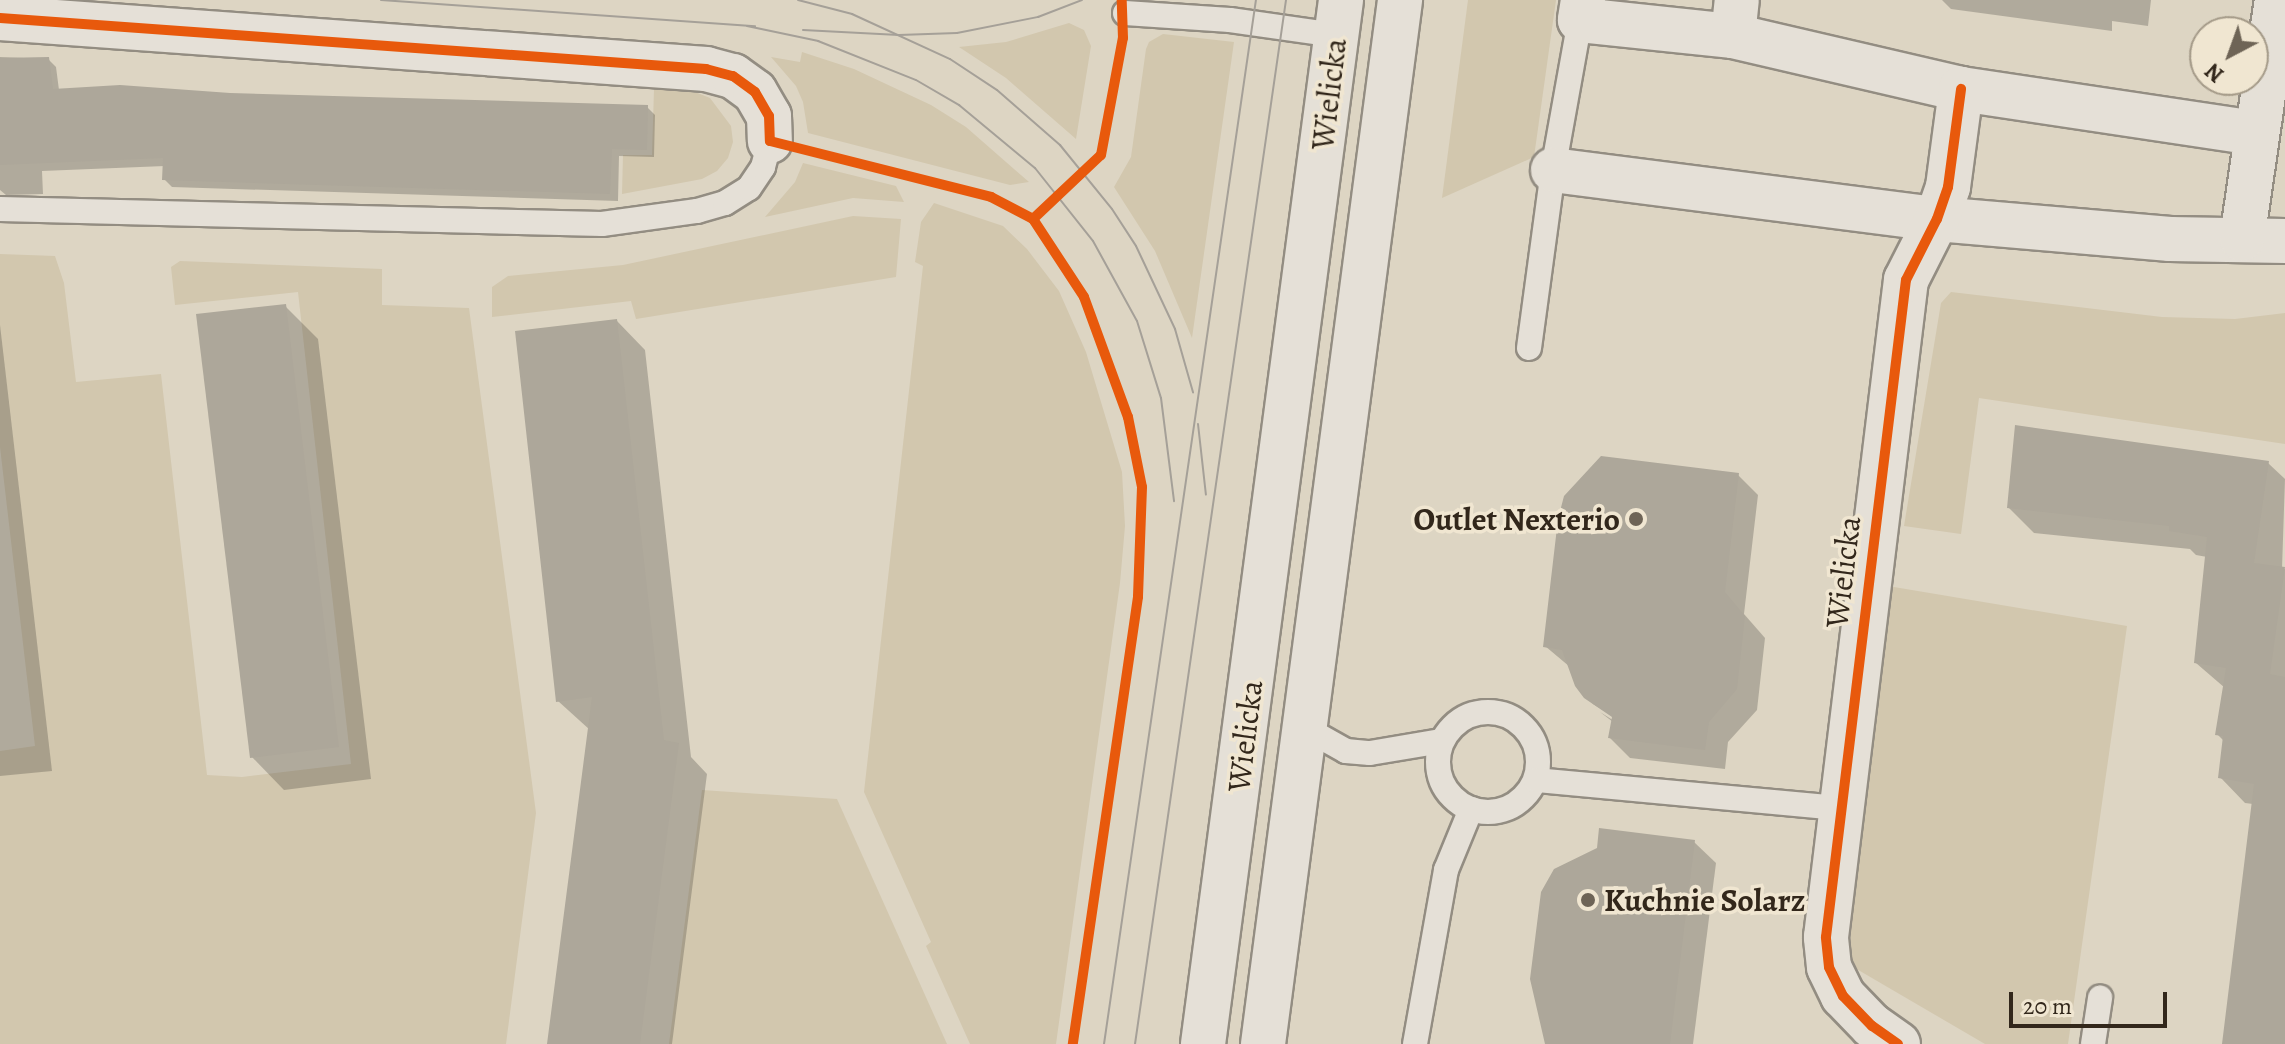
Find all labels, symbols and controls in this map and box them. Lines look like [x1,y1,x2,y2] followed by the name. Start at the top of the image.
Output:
[2189,16,2269,96] north arrow
[1303,36,1355,152] street label: Wielicka
[2199,56,2230,89] text: N
[1414,500,1620,538] place label: Outlet Nexterio
[1627,510,1645,528] marker: Outlet Nexterio
[1817,514,1869,630] street label: Wielicka
[1219,678,1271,794] street label: Wielicka
[1604,881,1805,919] place label: Kuchnie Solarz
[1579,891,1597,909] marker: Kuchnie Solarz
[2013,976,2171,1026] scale bar
[2023,990,2072,1022] text: 20 m

